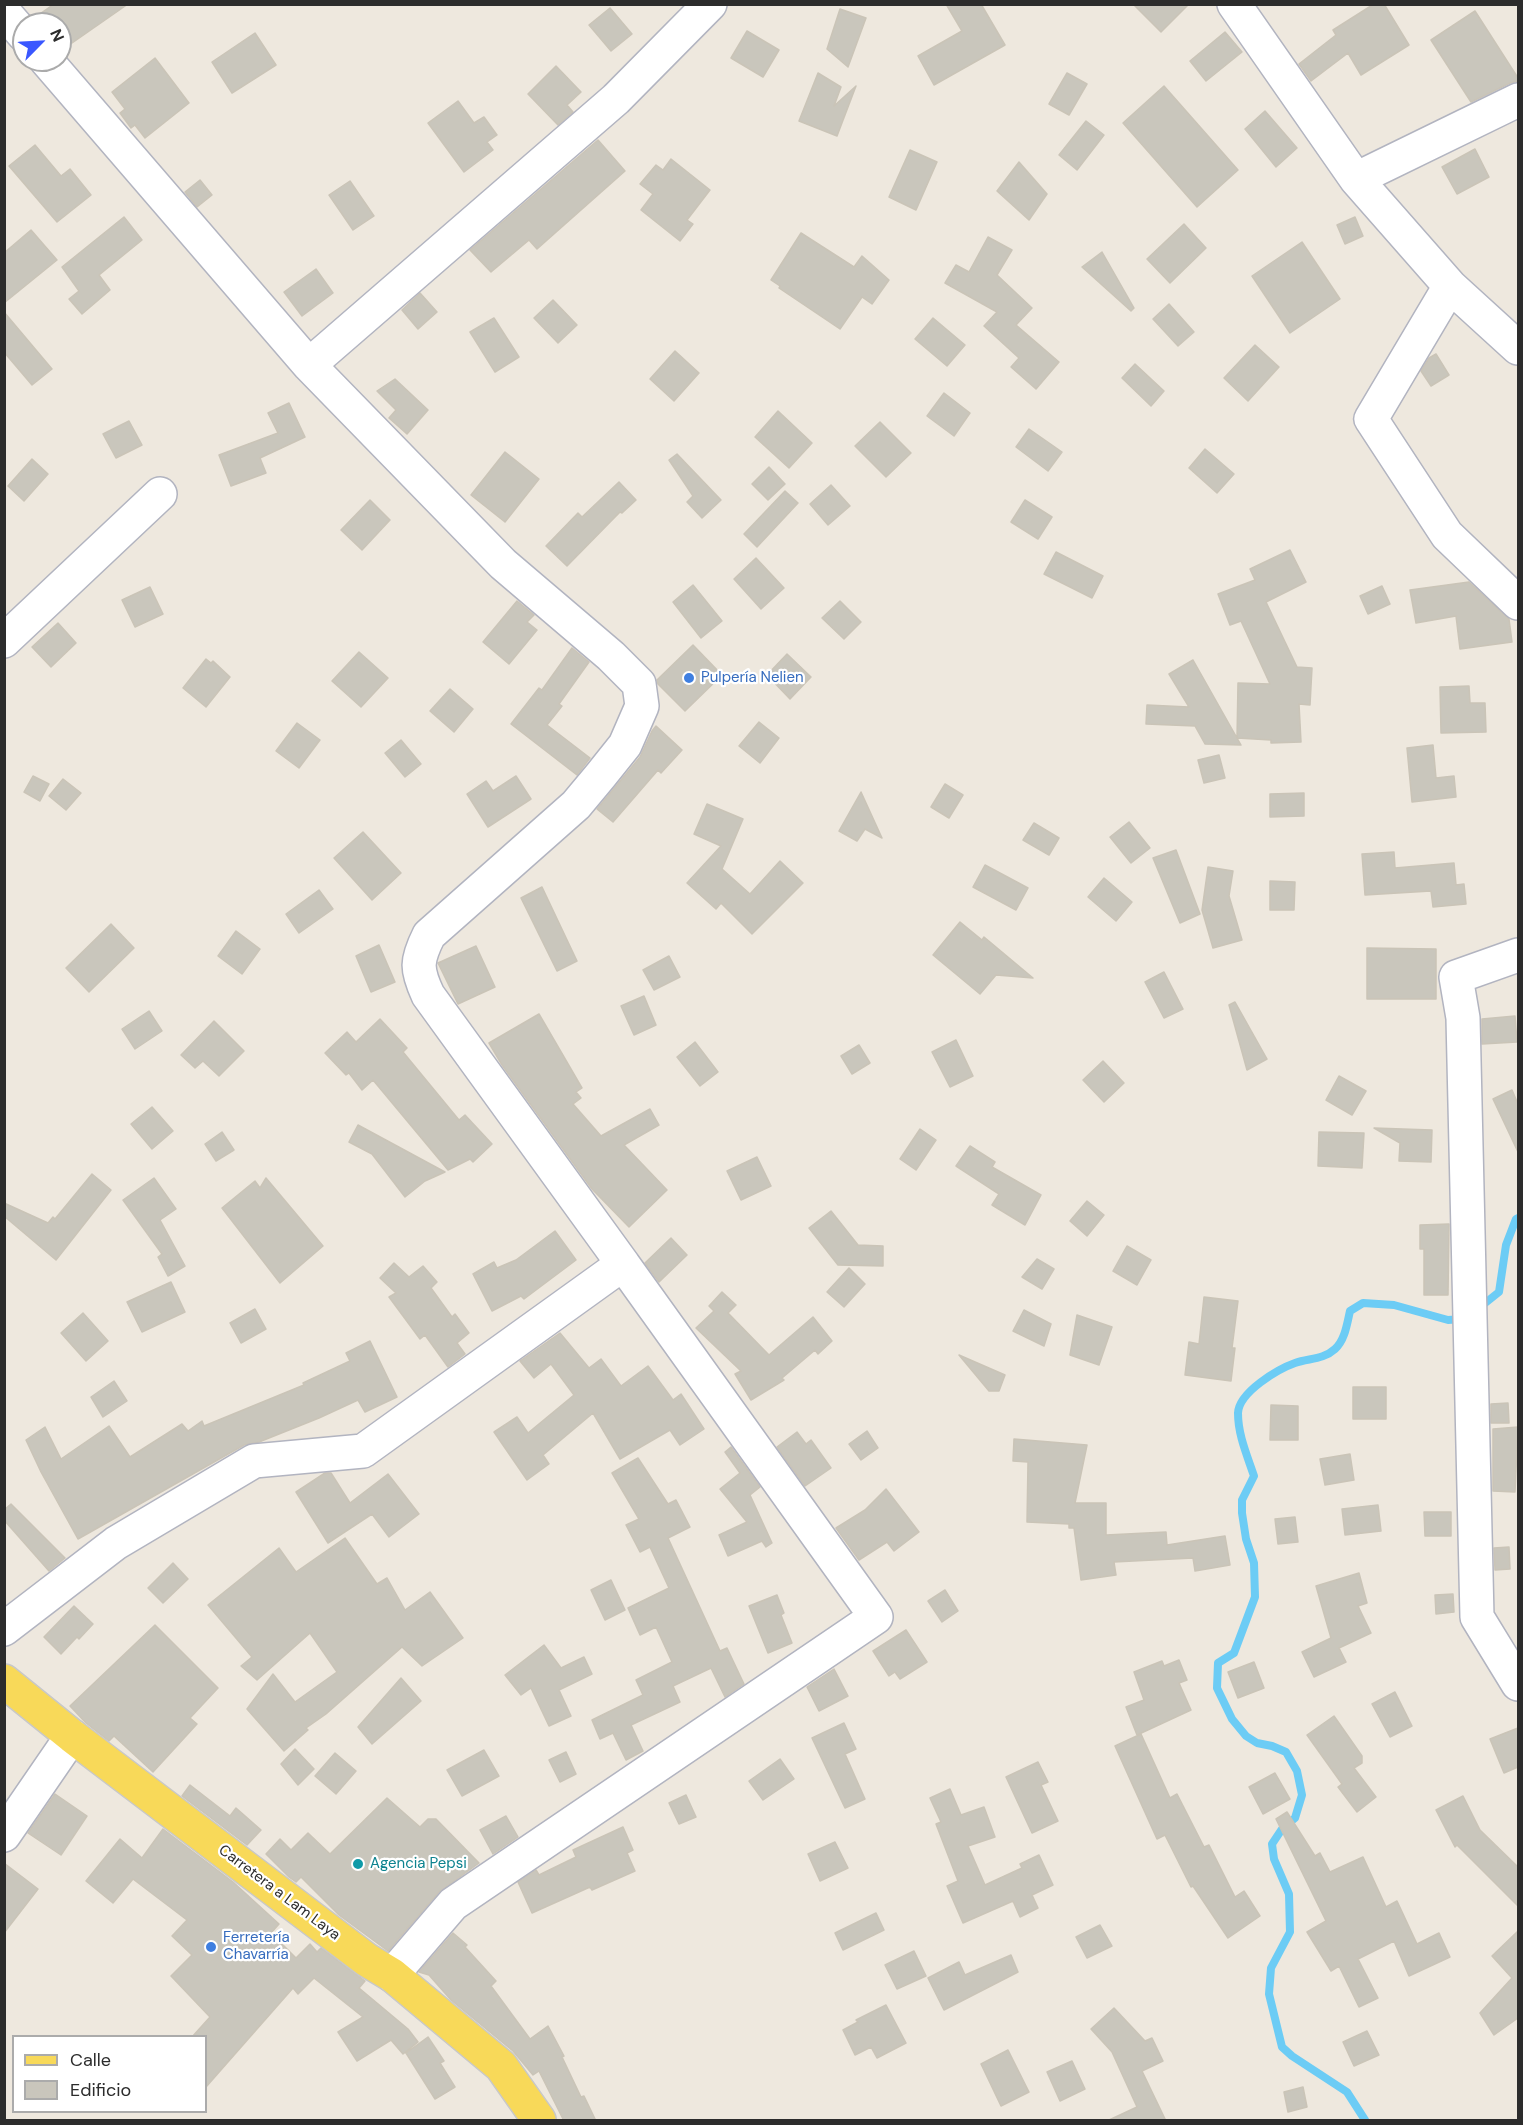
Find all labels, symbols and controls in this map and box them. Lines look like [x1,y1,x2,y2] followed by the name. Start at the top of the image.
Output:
[12,12,72,72] north arrow
[45,26,69,45] text: N
[701,669,804,687] place label: Pulpería Nelien
[682,671,696,685] marker: Pulpería Nelien
[215,1841,343,1945] street label: Carretera a Lam Laya
[370,1855,467,1873] place label: Agencia Pepsi
[351,1857,365,1871] marker: Agencia Pepsi
[223,1929,290,1964] place label: Ferretería Chavarría
[204,1940,218,1954] marker: Ferretería Chavarría
[12,2035,207,2113] legend
[70,2048,111,2072] text: Calle
[70,2078,131,2102] text: Edificio

